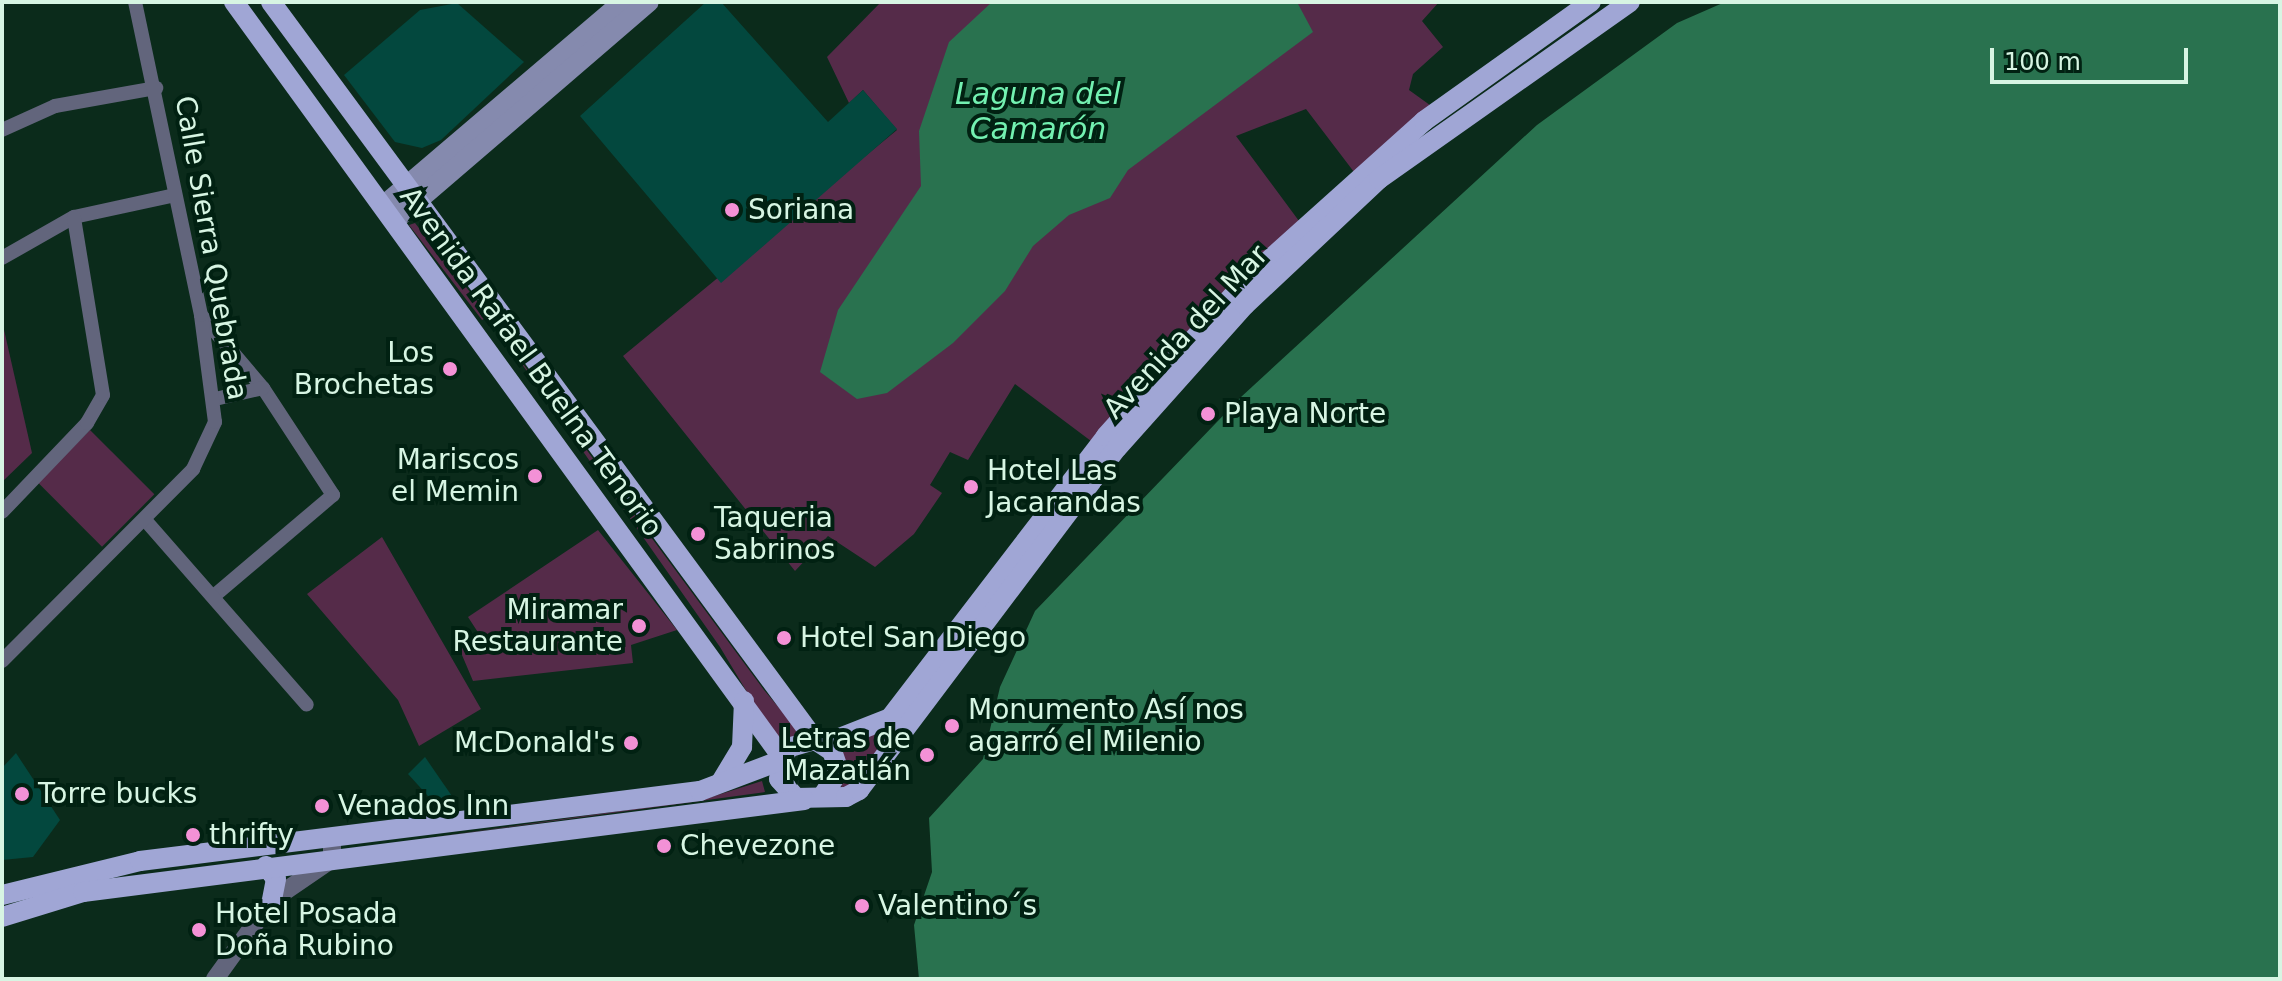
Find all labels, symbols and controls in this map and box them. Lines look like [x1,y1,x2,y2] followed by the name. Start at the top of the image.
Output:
[1994,32,2192,82] scale bar
[2004,48,2081,76] text: 100 m
[955,76,1121,146] water label: Laguna del Camarón
[168,93,254,403] street label: Calle Sierra Quebrada
[393,181,669,543] street label: Avenida Rafael Buelna Tenorio
[748,193,854,227] place label: Soriana
[723,201,741,219] marker: Soriana
[1097,238,1275,426] street label: Avenida del Mar
[294,336,434,402] place label: Los Brochetas
[441,360,459,378] marker: Los Brochetas
[1224,397,1386,431] place label: Playa Norte
[1199,405,1217,423] marker: Playa Norte
[391,443,519,509] place label: Mariscos el Memin
[987,454,1141,520] place label: Hotel Las Jacarandas
[526,467,544,485] marker: Mariscos el Memin
[962,478,980,496] marker: Hotel Las Jacarandas
[714,501,835,567] place label: Taqueria Sabrinos
[689,525,707,543] marker: Taqueria Sabrinos
[452,593,623,659] place label: Miramar Restaurante
[630,617,648,635] marker: Miramar Restaurante
[800,621,1026,655] place label: Hotel San Diego
[775,629,793,647] marker: Hotel San Diego
[968,693,1244,759] place label: Monumento Así nos agarró el Milenio
[943,717,961,735] marker: Monumento Así nos agarró el Milenio
[781,722,911,788] place label: Letras de Mazatlán
[454,726,615,760] place label: McDonald's
[622,734,640,752] marker: McDonald's
[918,746,936,764] marker: Letras de Mazatlán
[38,777,197,811] place label: Torre bucks
[13,785,31,803] marker: Torre bucks
[338,789,509,823] place label: Venados Inn
[313,797,331,815] marker: Venados Inn
[209,818,294,852] place label: thrifty
[184,826,202,844] marker: thrifty
[680,829,835,863] place label: Chevezone
[655,837,673,855] marker: Chevezone
[878,889,1037,923] place label: Valentino´s
[215,897,398,963] place label: Hotel Posada Doña Rubino
[853,897,871,915] marker: Valentino´s
[190,921,208,939] marker: Hotel Posada Doña Rubino

